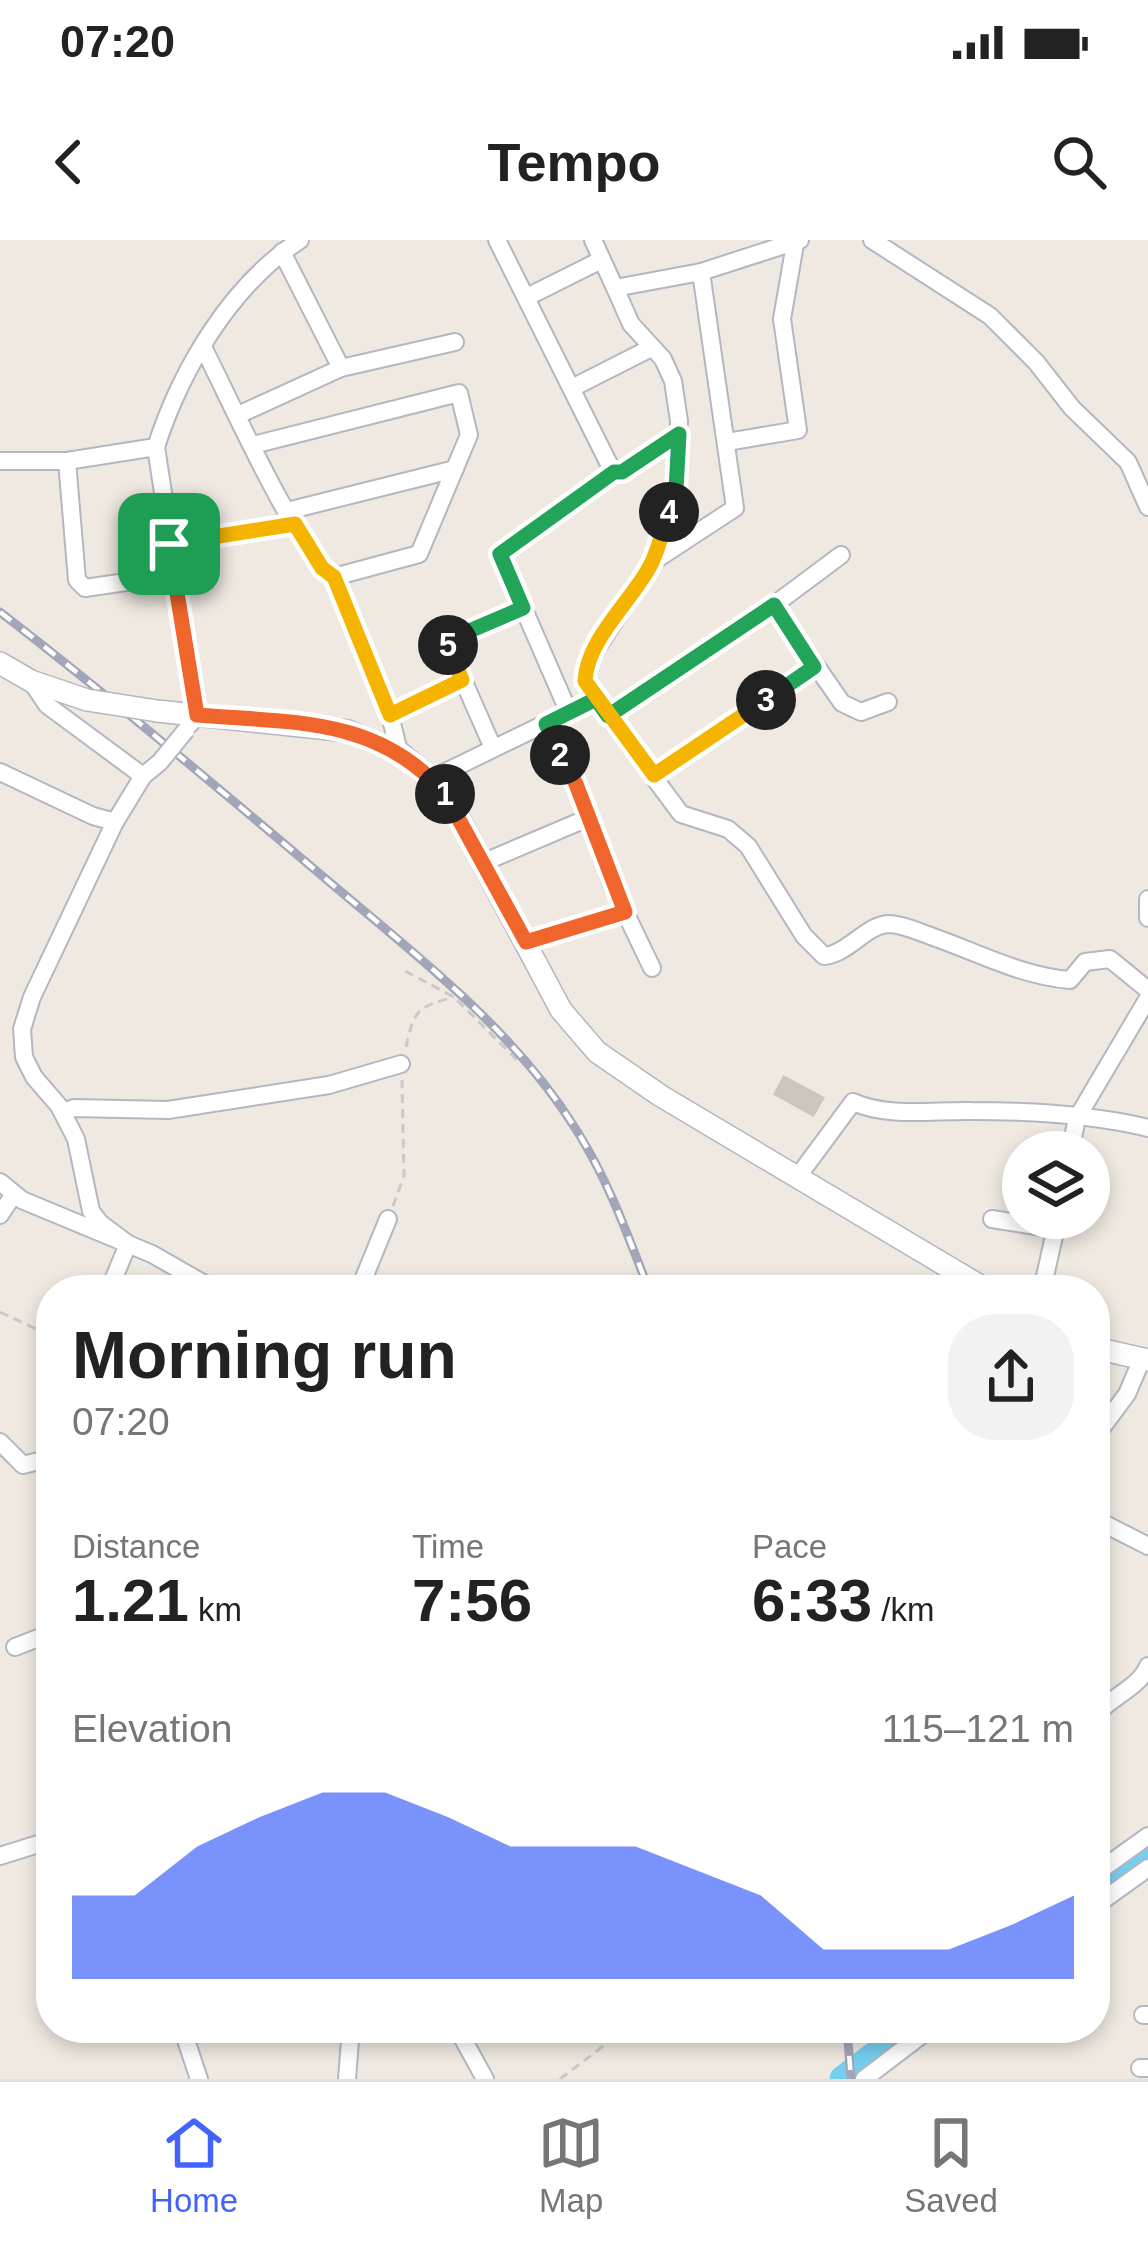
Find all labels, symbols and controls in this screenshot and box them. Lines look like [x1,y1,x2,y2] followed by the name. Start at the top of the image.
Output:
[60,16,175,67] text: 07:20
[36,129,102,195] icon: back
[1046,129,1112,195] icon: search
[488,132,661,192] text: Tempo
[639,482,699,542] pin: 4
[118,493,220,595] pin
[660,493,678,530] text: 4
[136,511,202,577] icon: arrive
[418,615,478,675] pin: 5
[439,626,457,663] text: 5
[736,670,796,730] pin: 3
[757,681,775,718] text: 3
[530,725,590,785] pin: 2
[551,736,569,773] text: 2
[415,764,475,824] pin: 1
[436,775,454,812] text: 1
[1002,1131,1110,1239] map controls
[1002,1131,1110,1239] button: layers
[948,1314,1074,1440] button: share
[72,1318,457,1392] text: Morning run
[72,1400,170,1443] text: 07:20
[72,1528,200,1565] text: Distance
[412,1528,484,1565] text: Time
[752,1528,827,1565] text: Pace
[72,1567,189,1634] text: 1.21
[412,1567,532,1634] text: 7:56
[752,1567,872,1634] text: 6:33
[189,1591,242,1628] text: km
[872,1591,934,1628] text: /km
[72,1707,232,1750] text: Elevation
[882,1707,1074,1750] text: 115–121 m
[150,2110,238,2220] tab: Home
[538,2110,604,2220] tab: Map
[904,2110,998,2220] tab: Saved

